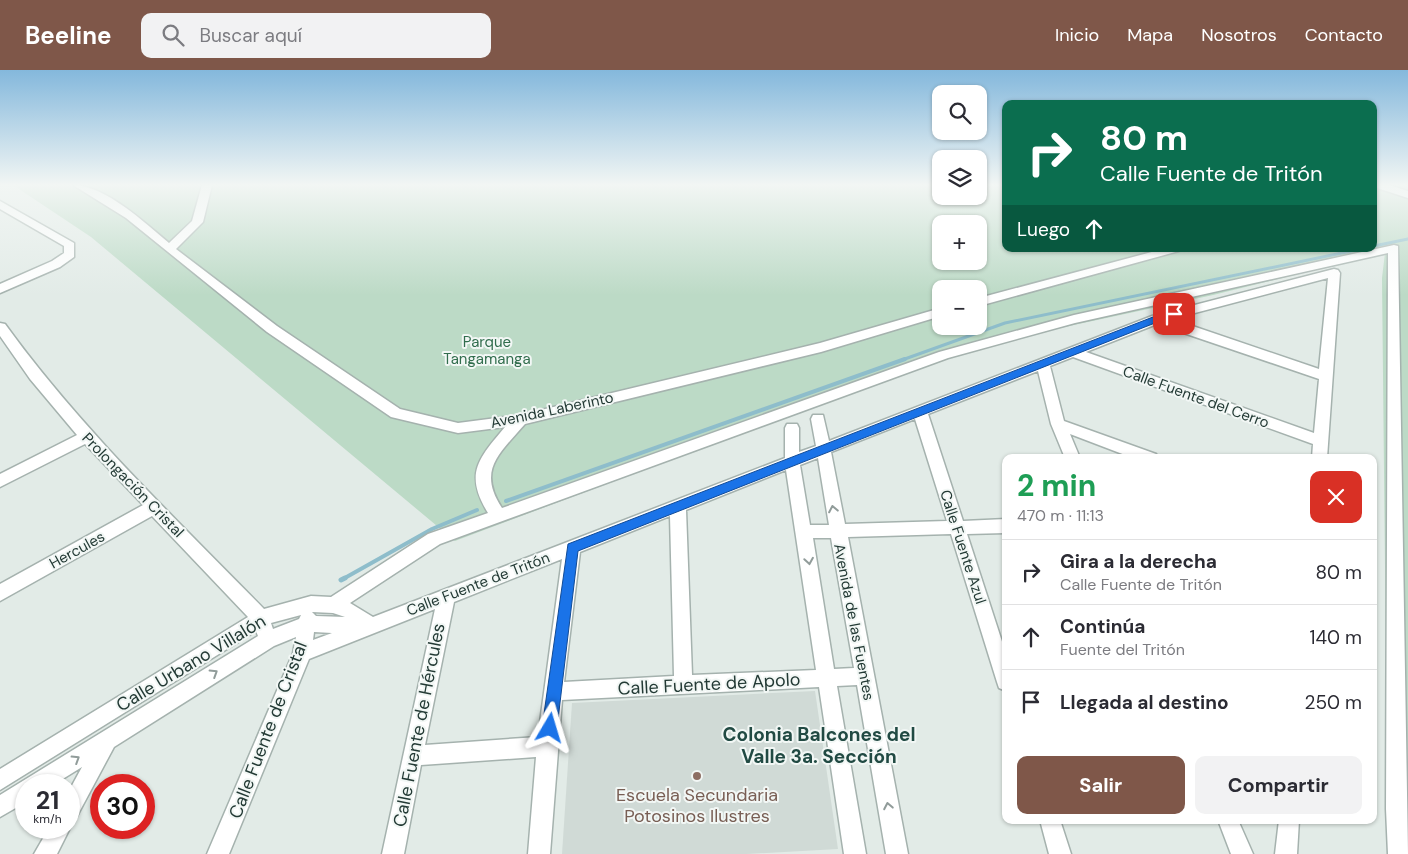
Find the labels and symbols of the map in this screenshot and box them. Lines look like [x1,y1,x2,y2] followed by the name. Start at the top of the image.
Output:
[1153,293,1195,335] pin
[443,332,531,369] park label: Parque Tangamanga
[1120,361,1272,433] street label: Calle Fuente del Cerro
[489,387,615,433] street label: Avenida Laberinto
[78,428,188,542] street label: Prolongación Cristal
[935,487,991,607] street label: Calle Fuente Azul
[828,504,839,513] one-way arrow
[46,527,108,573] street label: Hercules
[829,542,879,702] street label: Avenida de las Fuentes
[404,547,552,621] street label: Calle Fuente de Tritón
[803,557,813,566] one-way arrow
[112,609,270,717] street label: Calle Urbano Villalón
[387,621,451,829] street label: Calle Fuente de Hércules
[223,638,313,822] street label: Calle Fuente de Cristal
[617,667,801,701] street label: Calle Fuente de Apolo
[209,670,218,680] one-way arrow
[523,701,575,753] position arrow
[723,722,915,769] district label: Colonia Balcones del Valle 3a. Sección
[70,756,80,765] one-way arrow
[691,770,703,782] marker: Escuela Secundaria Potosinos Ilustres
[90,774,155,839] speed limit sign: 30
[616,783,778,828] place label: Escuela Secundaria Potosinos Ilustres
[884,802,894,810] one-way arrow

